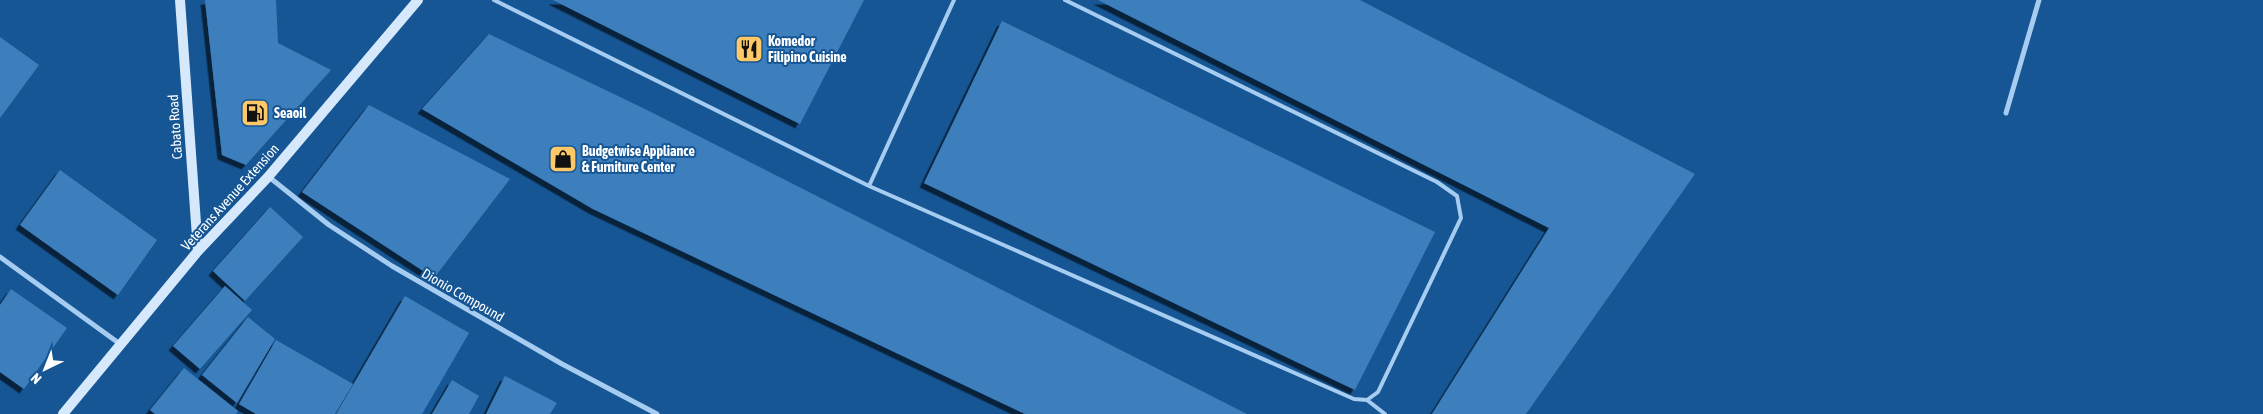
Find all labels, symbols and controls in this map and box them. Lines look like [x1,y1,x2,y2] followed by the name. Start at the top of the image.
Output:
[768,33,847,65] place label: Komedor Filipino Cuisine
[734,34,764,64] restaurant icon: Komedor Filipino Cuisine
[165,94,185,160] street label: Cabato Road
[240,98,270,128] fuel station icon: Seaoil
[274,105,307,121] place label: Seaoil
[178,140,282,254] street label: Veterans Avenue Extension
[582,143,695,175] place label: Budgetwise Appliance & Furniture Center
[548,144,578,174] shop icon: Budgetwise Appliance & Furniture Center
[419,265,507,325] street label: Dionio Compound
[20,344,70,394] north arrow
[28,370,45,387] text: N

